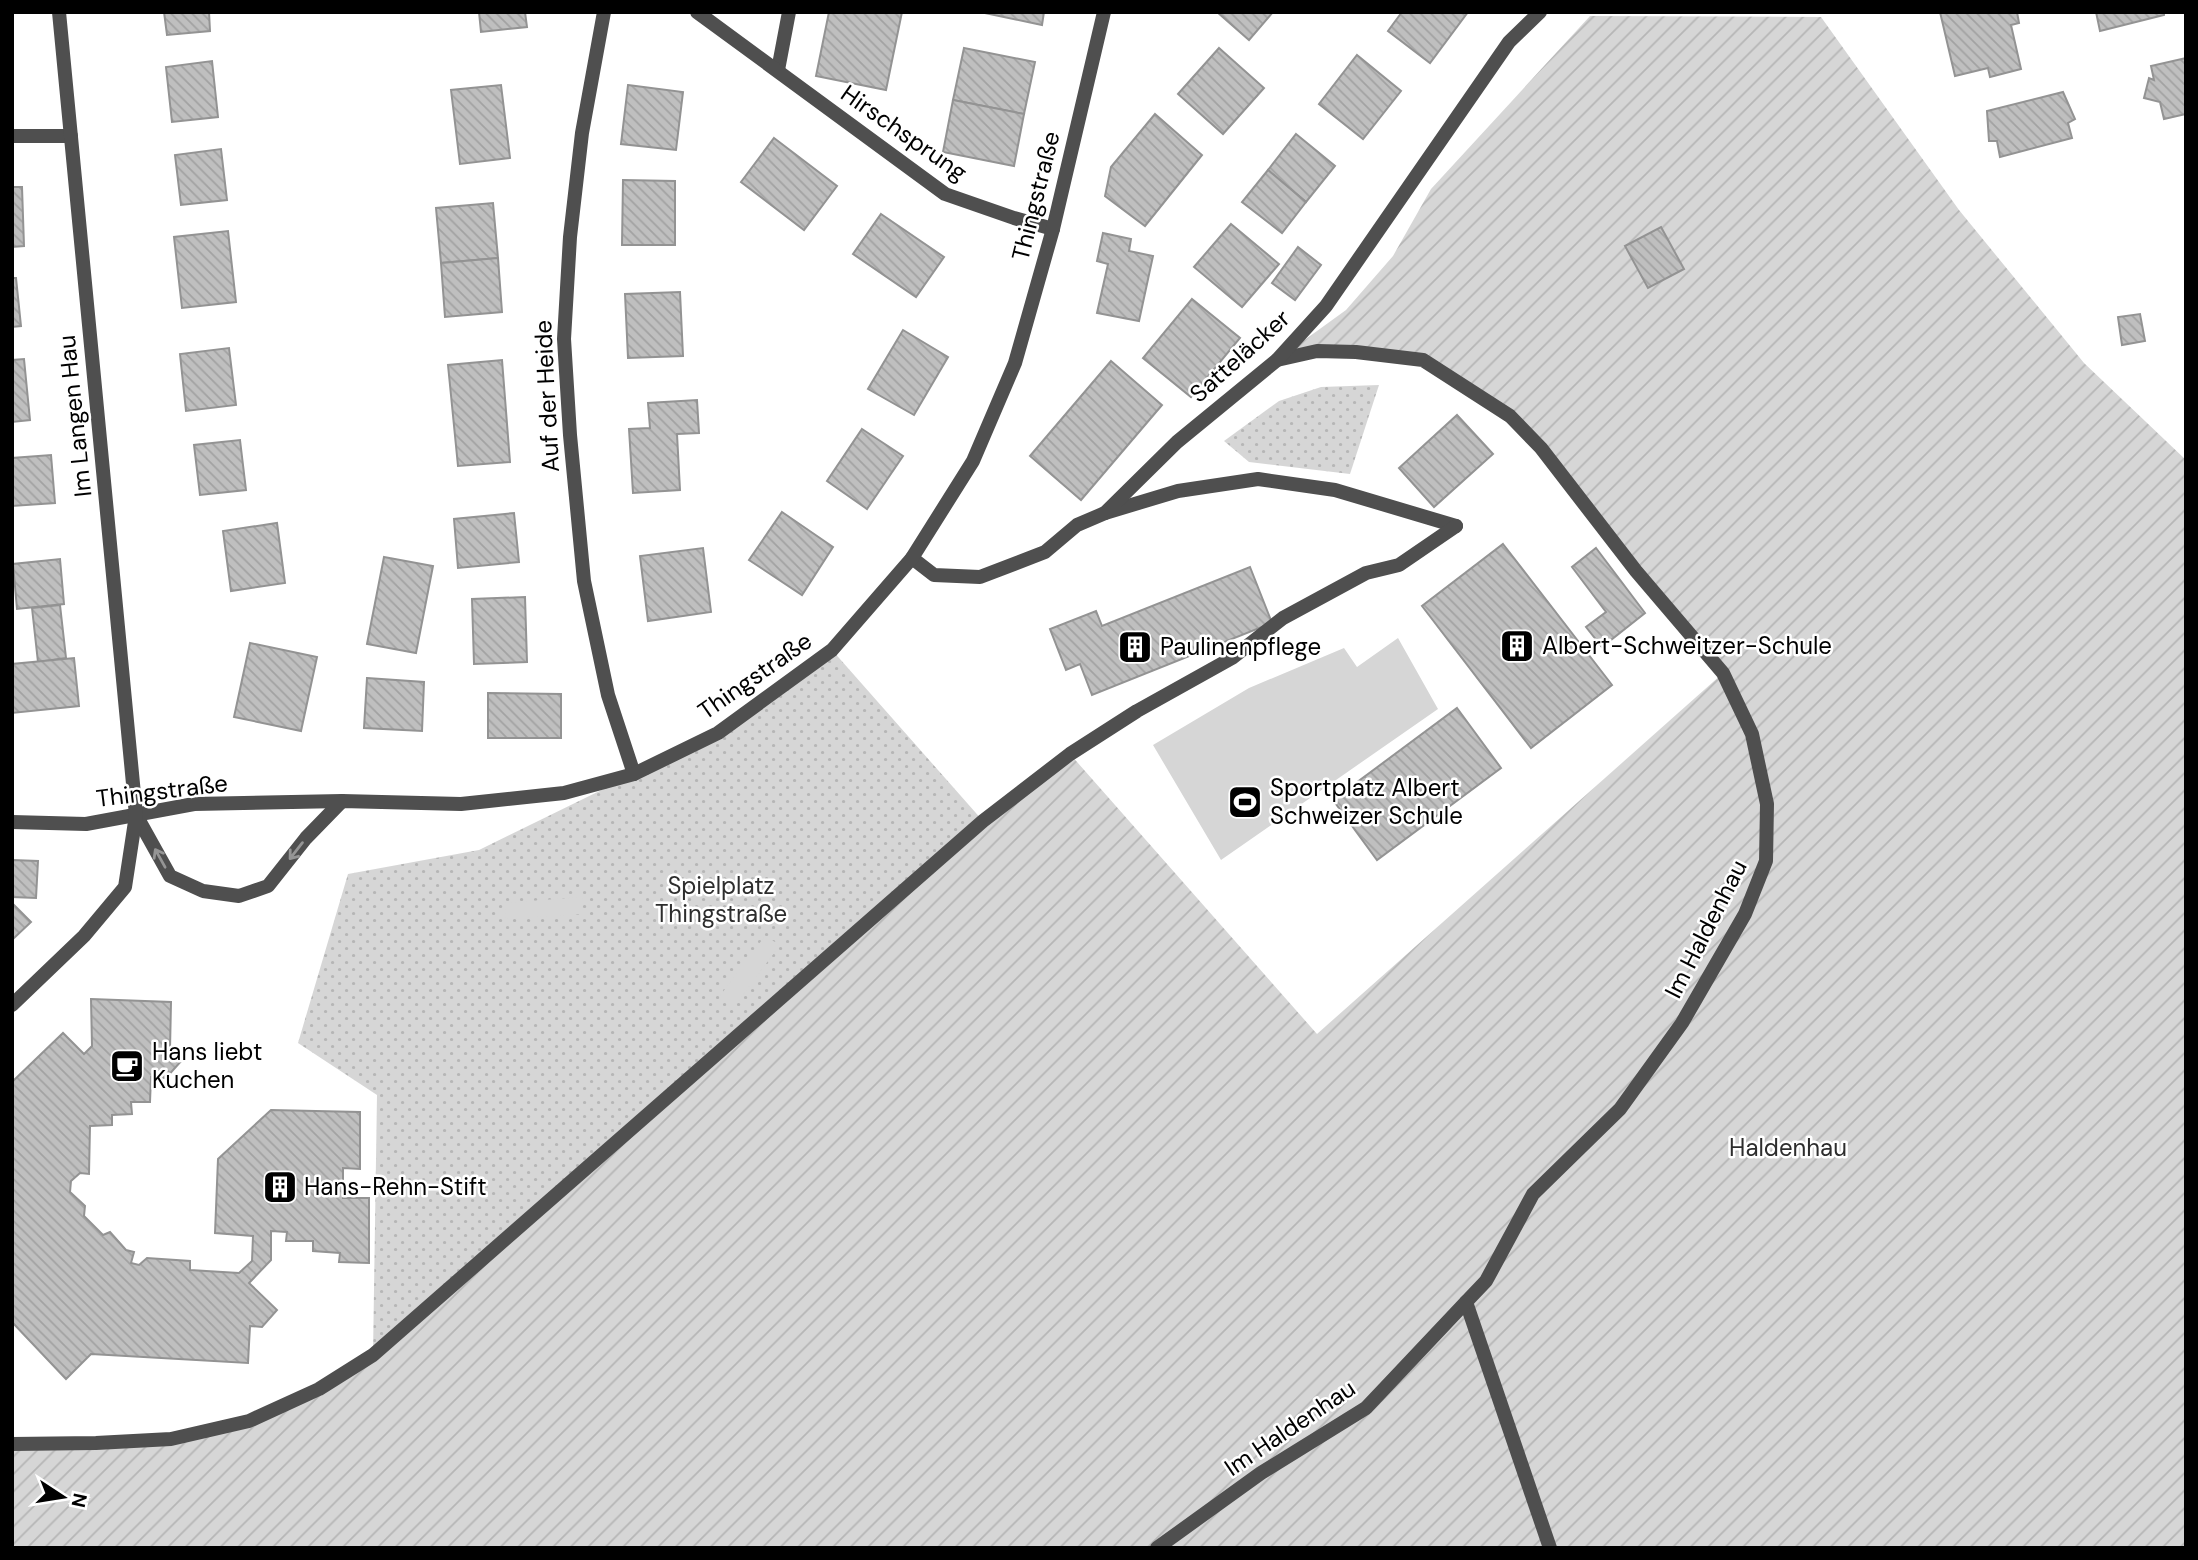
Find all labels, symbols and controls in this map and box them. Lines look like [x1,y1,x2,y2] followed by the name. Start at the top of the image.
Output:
[835,78,974,188] street label: Hirschsprung
[1004,128,1067,264] street label: Thingstraße
[1183,302,1296,409] street label: Satteläcker
[527,319,566,473] street label: Auf der Heide
[51,334,98,499] street label: Im Langen Hau
[692,625,818,726] street label: Thingstraße
[1498,627,1536,665] building icon: Albert-Schweitzer-Schule
[1116,628,1154,666] building icon: Paulinenpflege
[1542,630,1832,661] place label: Albert-Schweitzer-Schule
[1160,631,1321,662] place label: Paulinenpflege
[94,767,229,814] street label: Thingstraße
[1270,772,1463,831] place label: Sportplatz Albert Schweizer Schule
[1226,783,1264,821] sports icon: Sportplatz Albert Schweizer Schule
[288,842,303,860] one-way arrow
[153,848,167,868] one-way arrow
[1657,854,1754,1003] street label: Im Haldenhau
[655,870,787,929] park label: Spielplatz Thingstraße
[152,1036,262,1095] place label: Hans liebt Kuchen
[108,1047,146,1085] cafe icon: Hans liebt Kuchen
[1729,1132,1847,1163] park label: Haldenhau
[261,1168,299,1206] building icon: Hans-Rehn-Stift
[304,1171,487,1202] place label: Hans-Rehn-Stift
[1218,1372,1361,1483] street label: Im Haldenhau
[28,1462,98,1532] north arrow
[65,1491,93,1510] text: N

